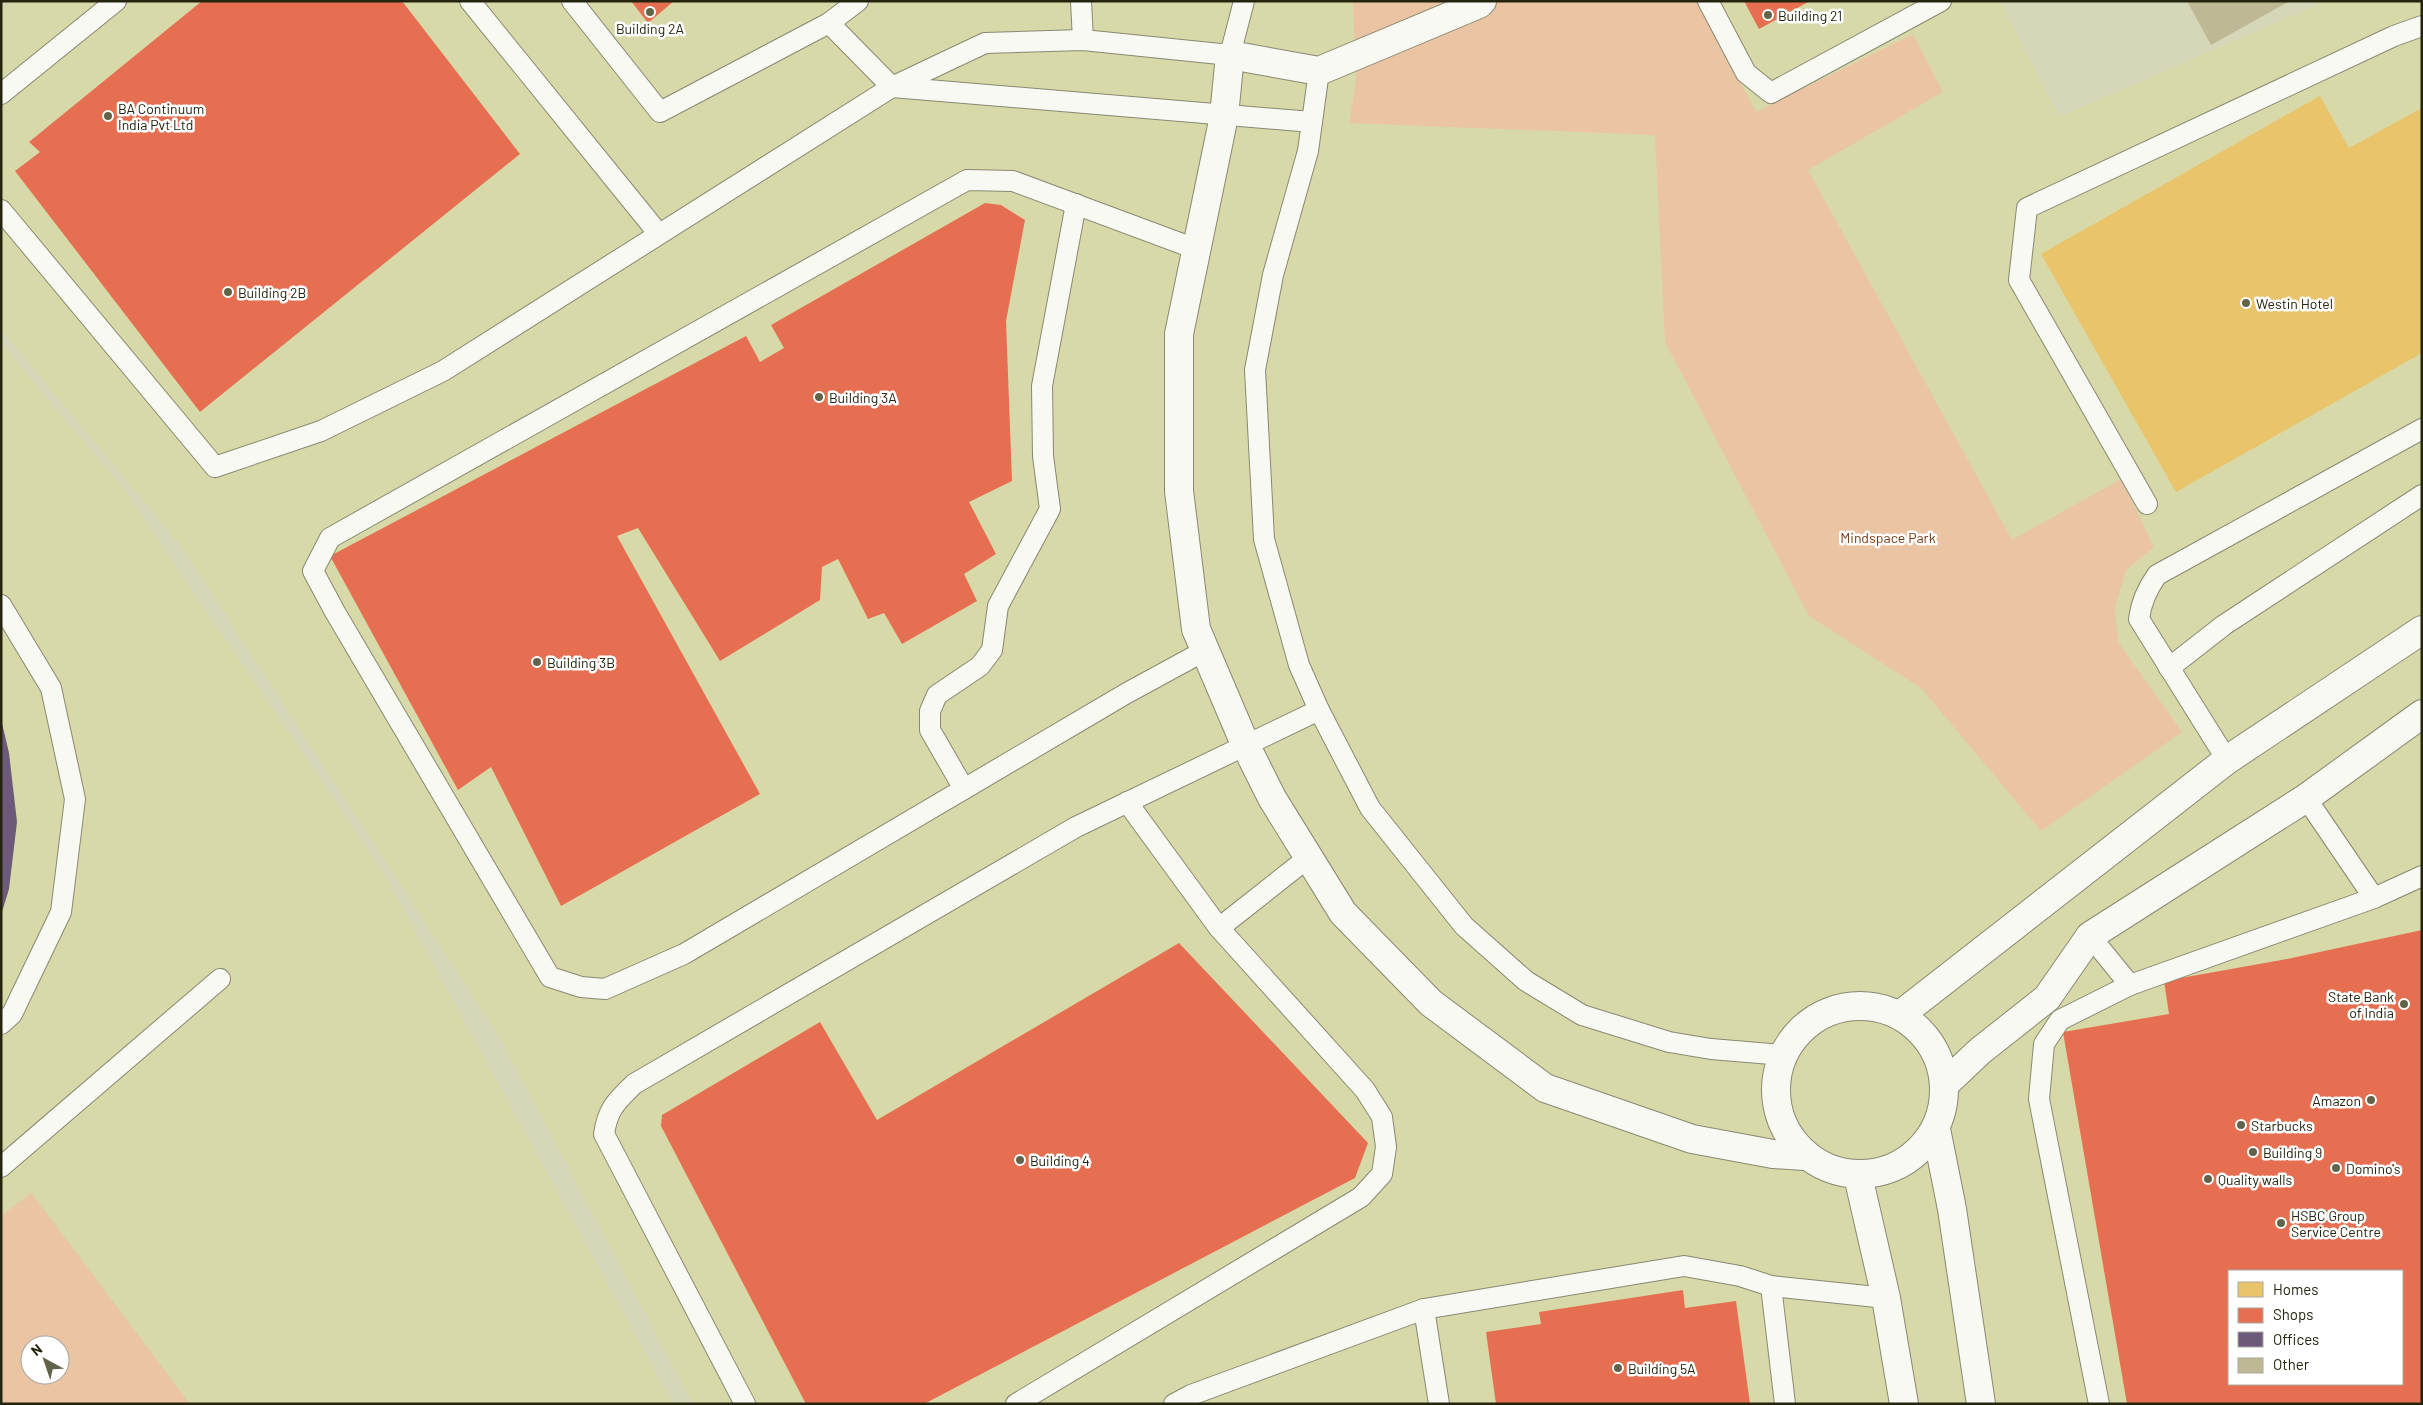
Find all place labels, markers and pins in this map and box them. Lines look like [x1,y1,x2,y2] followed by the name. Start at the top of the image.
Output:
[644,6,656,18] marker: Building 2A
[1778,7,1842,24] place label: Building 21
[1762,9,1774,21] marker: Building 21
[616,20,684,37] place label: Building 2A
[118,100,204,133] place label: BA Continuum India Pvt Ltd
[102,110,114,122] marker: BA Continuum India Pvt Ltd
[238,284,306,301] place label: Building 2B
[222,286,234,298] marker: Building 2B
[2256,295,2333,312] place label: Westin Hotel
[2240,297,2252,309] marker: Westin Hotel
[829,389,897,406] place label: Building 3A
[813,391,825,403] marker: Building 3A
[547,654,615,671] place label: Building 3B
[531,656,543,668] marker: Building 3B
[2328,988,2394,1021] place label: State Bank of India
[2398,998,2410,1010] marker: State Bank of India
[2312,1092,2361,1109] place label: Amazon
[2365,1094,2377,1106] marker: Amazon
[2251,1117,2313,1134] place label: Starbucks
[2235,1119,2247,1131] marker: Starbucks
[2263,1144,2322,1161] place label: Building 9
[2247,1146,2259,1158] marker: Building 9
[1030,1152,1090,1169] place label: Building 4
[1014,1154,1026,1166] marker: Building 4
[2346,1160,2401,1177] place label: Domino's
[2330,1162,2342,1174] marker: Domino's
[2218,1171,2292,1188] place label: Quality walls
[2202,1173,2214,1185] marker: Quality walls
[2291,1207,2381,1240] place label: HSBC Group Service Centre
[2275,1217,2287,1229] marker: HSBC Group Service Centre
[1628,1360,1696,1377] place label: Building 5A
[1612,1362,1624,1374] marker: Building 5A

